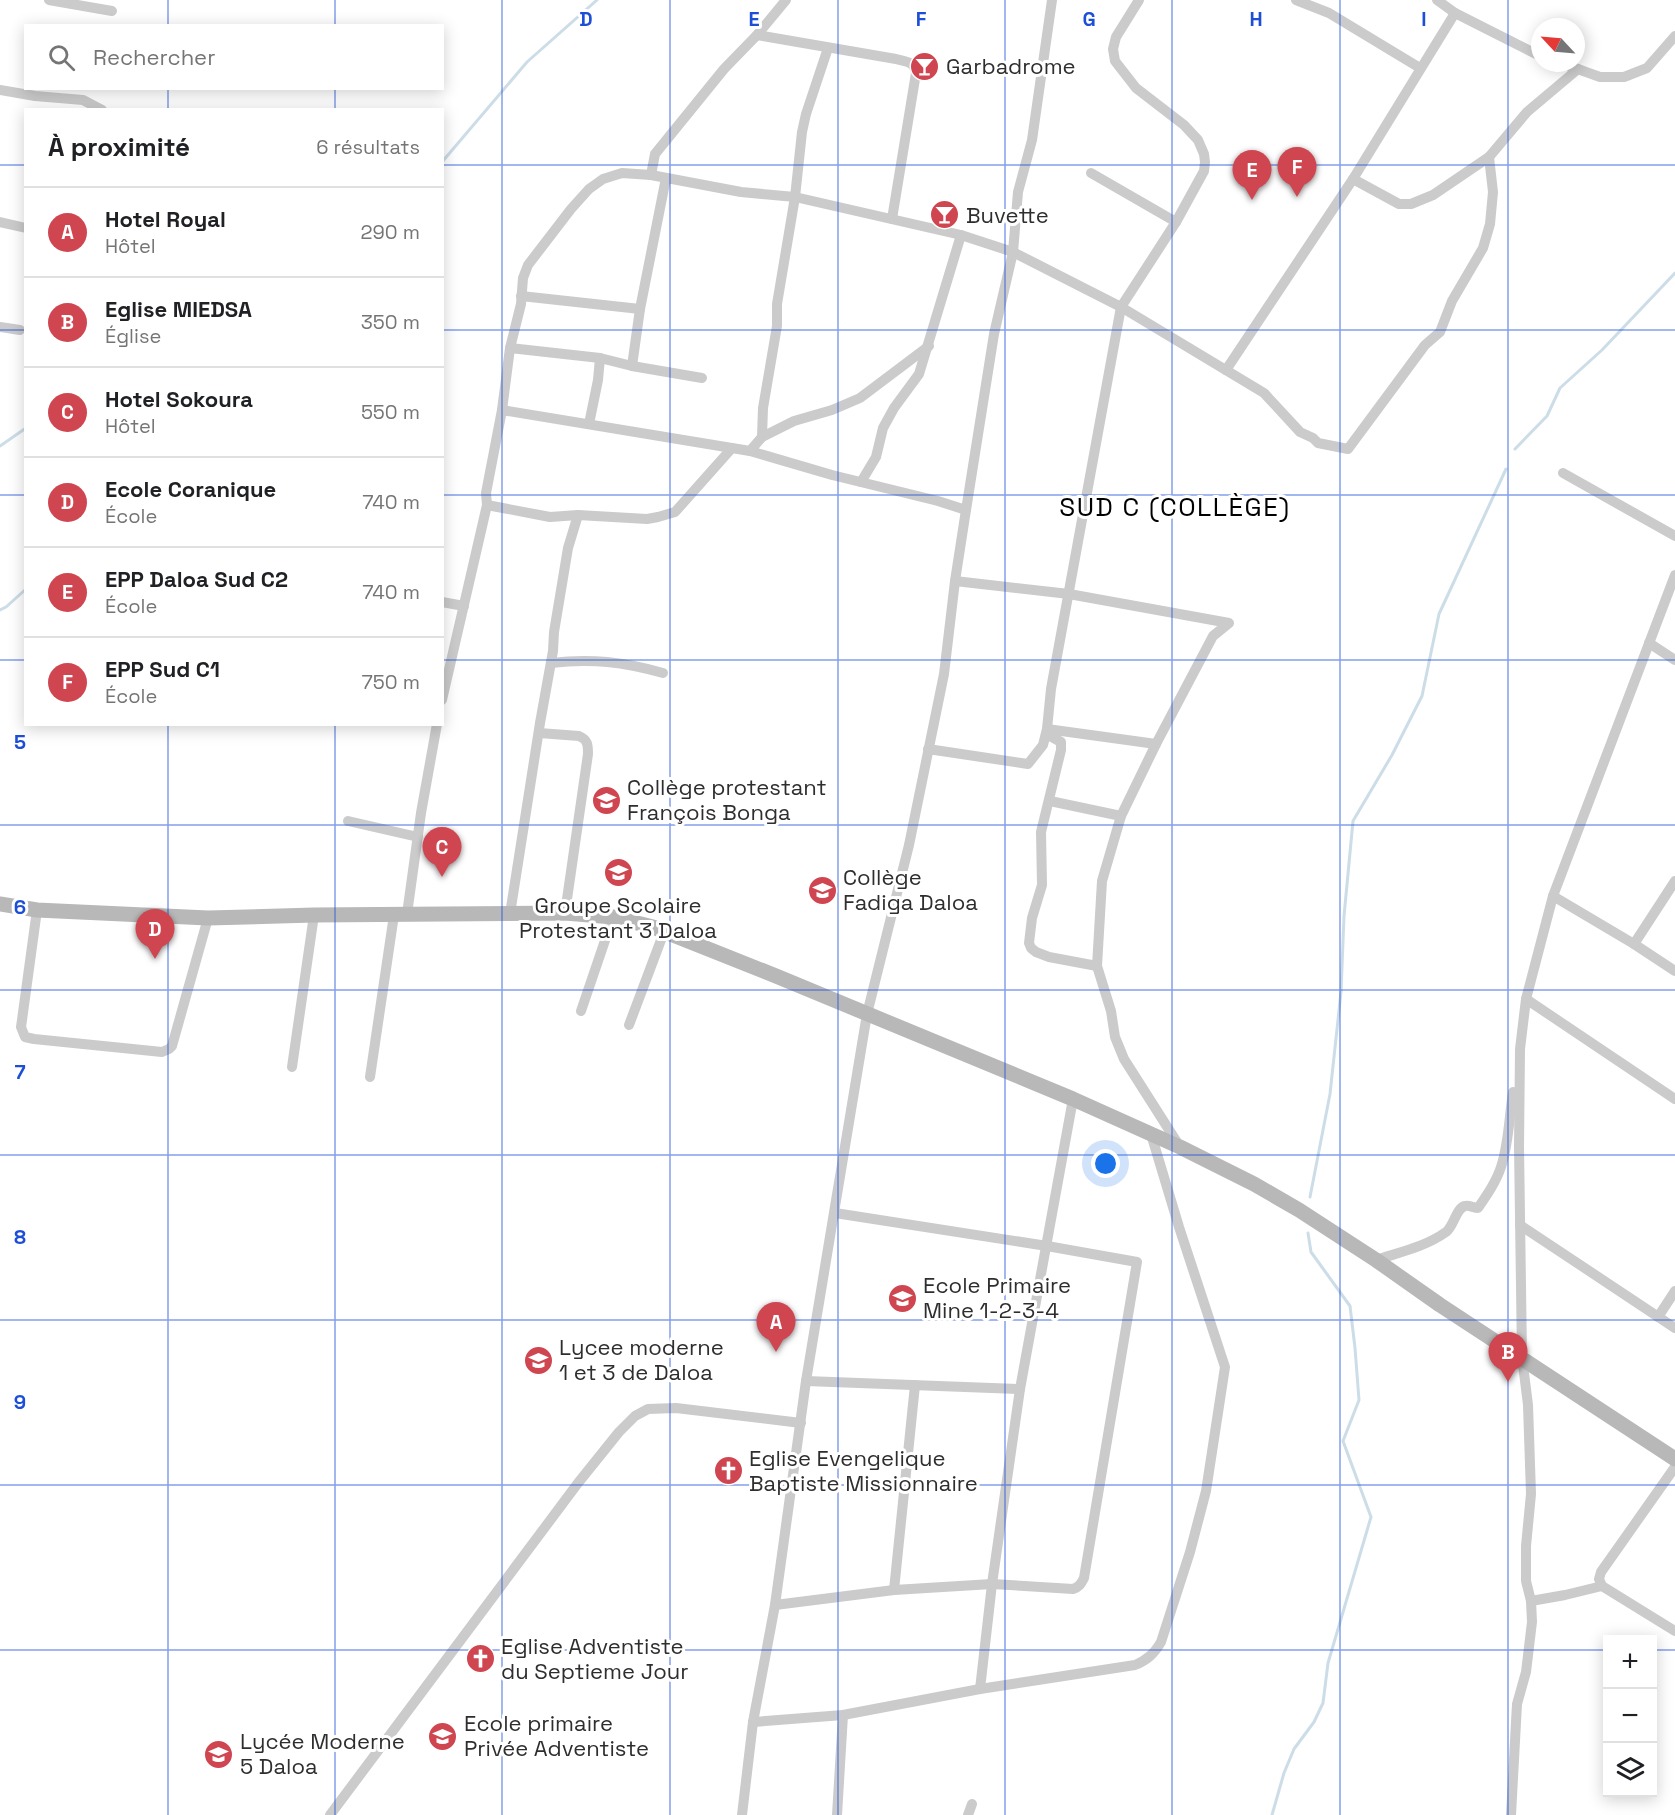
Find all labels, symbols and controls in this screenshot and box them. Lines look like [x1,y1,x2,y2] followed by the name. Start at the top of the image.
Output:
[579,6,593,32] text: D
[748,6,760,32] text: E
[916,6,927,32] text: F
[1082,6,1096,32] text: G
[1249,6,1263,32] text: H
[1421,6,1427,32] text: I
[1531,18,1585,72] north arrow
[24,24,444,90] search box
[45,41,78,74] icon: search
[93,43,215,71] text: Rechercher
[909,50,941,82] bar icon: Garbadrome
[946,52,1076,80] place label: Garbadrome
[48,130,190,164] text: À proximité
[316,134,420,160] text: 6 résultats
[1278,148,1316,197] pin: F
[1232,150,1272,200] pin: E
[929,199,961,231] bar icon: Buvette
[966,201,1049,229] place label: Buvette
[105,205,226,233] text: Hotel Royal
[61,219,74,245] text: A
[361,219,420,245] text: 290 m
[105,233,156,259] text: Hôtel
[105,295,252,323] text: Eglise MIEDSA
[61,309,74,335] text: B
[361,309,420,335] text: 350 m
[105,323,161,349] text: Église
[105,385,253,413] text: Hotel Sokoura
[61,399,74,425] text: C
[361,399,420,425] text: 550 m
[105,413,156,439] text: Hôtel
[105,475,276,503] text: Ecole Coranique
[61,489,74,515] text: D
[362,489,420,515] text: 740 m
[1059,490,1291,524] district label: SUD C (COLLÈGE)
[105,503,157,529] text: École
[105,565,288,593] text: EPP Daloa Sud C2
[62,579,73,605] text: E
[362,579,420,605] text: 740 m
[105,593,157,619] text: École
[105,655,220,683] text: EPP Sud C1
[62,669,73,695] text: F
[362,669,420,695] text: 750 m
[105,683,157,709] text: École
[14,729,26,755] text: 5
[627,773,827,826] place label: Collège protestant François Bonga
[590,784,622,816] school or university icon: Collège protestant François Bonga
[422,828,462,877] pin: C
[602,857,634,889] school or university icon: Groupe Scolaire Protestant 3 Daloa
[843,863,978,916] place label: Collège Fadiga Daloa
[806,874,838,906] school or university icon: Collège Fadiga Daloa
[519,891,717,944] place label: Groupe Scolaire Protestant 3 Daloa
[14,894,26,920] text: 6
[136,910,174,959] pin: D
[14,1059,26,1085] text: 7
[1091,1149,1120,1178] your location
[14,1224,26,1250] text: 8
[923,1271,1071,1324] place label: Ecole Primaire Mine 1-2-3-4
[886,1282,918,1314] school or university icon: Ecole Primaire Mine 1-2-3-4
[756,1302,796,1352] pin: A
[1488,1332,1528,1382] pin: B
[559,1333,724,1386] place label: Lycee moderne 1 et 3 de Daloa
[522,1344,554,1376] school or university icon: Lycee moderne 1 et 3 de Daloa
[14,1389,26,1415] text: 9
[749,1444,978,1497] place label: Eglise Evengelique Baptiste Missionnaire
[712,1455,744,1487] church icon: Eglise Evengelique Baptiste Missionnaire
[501,1632,689,1685] place label: Eglise Adventiste du Septieme Jour
[1603,1635,1657,1797] map controls
[1603,1635,1657,1689] button: +
[464,1643,496,1675] church icon: Eglise Adventiste du Septieme Jour
[1603,1689,1657,1743] button: −
[464,1709,649,1762] place label: Ecole primaire Privée Adventiste
[427,1720,459,1752] school or university icon: Ecole primaire Privée Adventiste
[240,1727,405,1780] place label: Lycée Moderne 5 Daloa
[203,1738,235,1770] school or university icon: Lycée Moderne 5 Daloa
[1603,1743,1657,1797] button: layers

